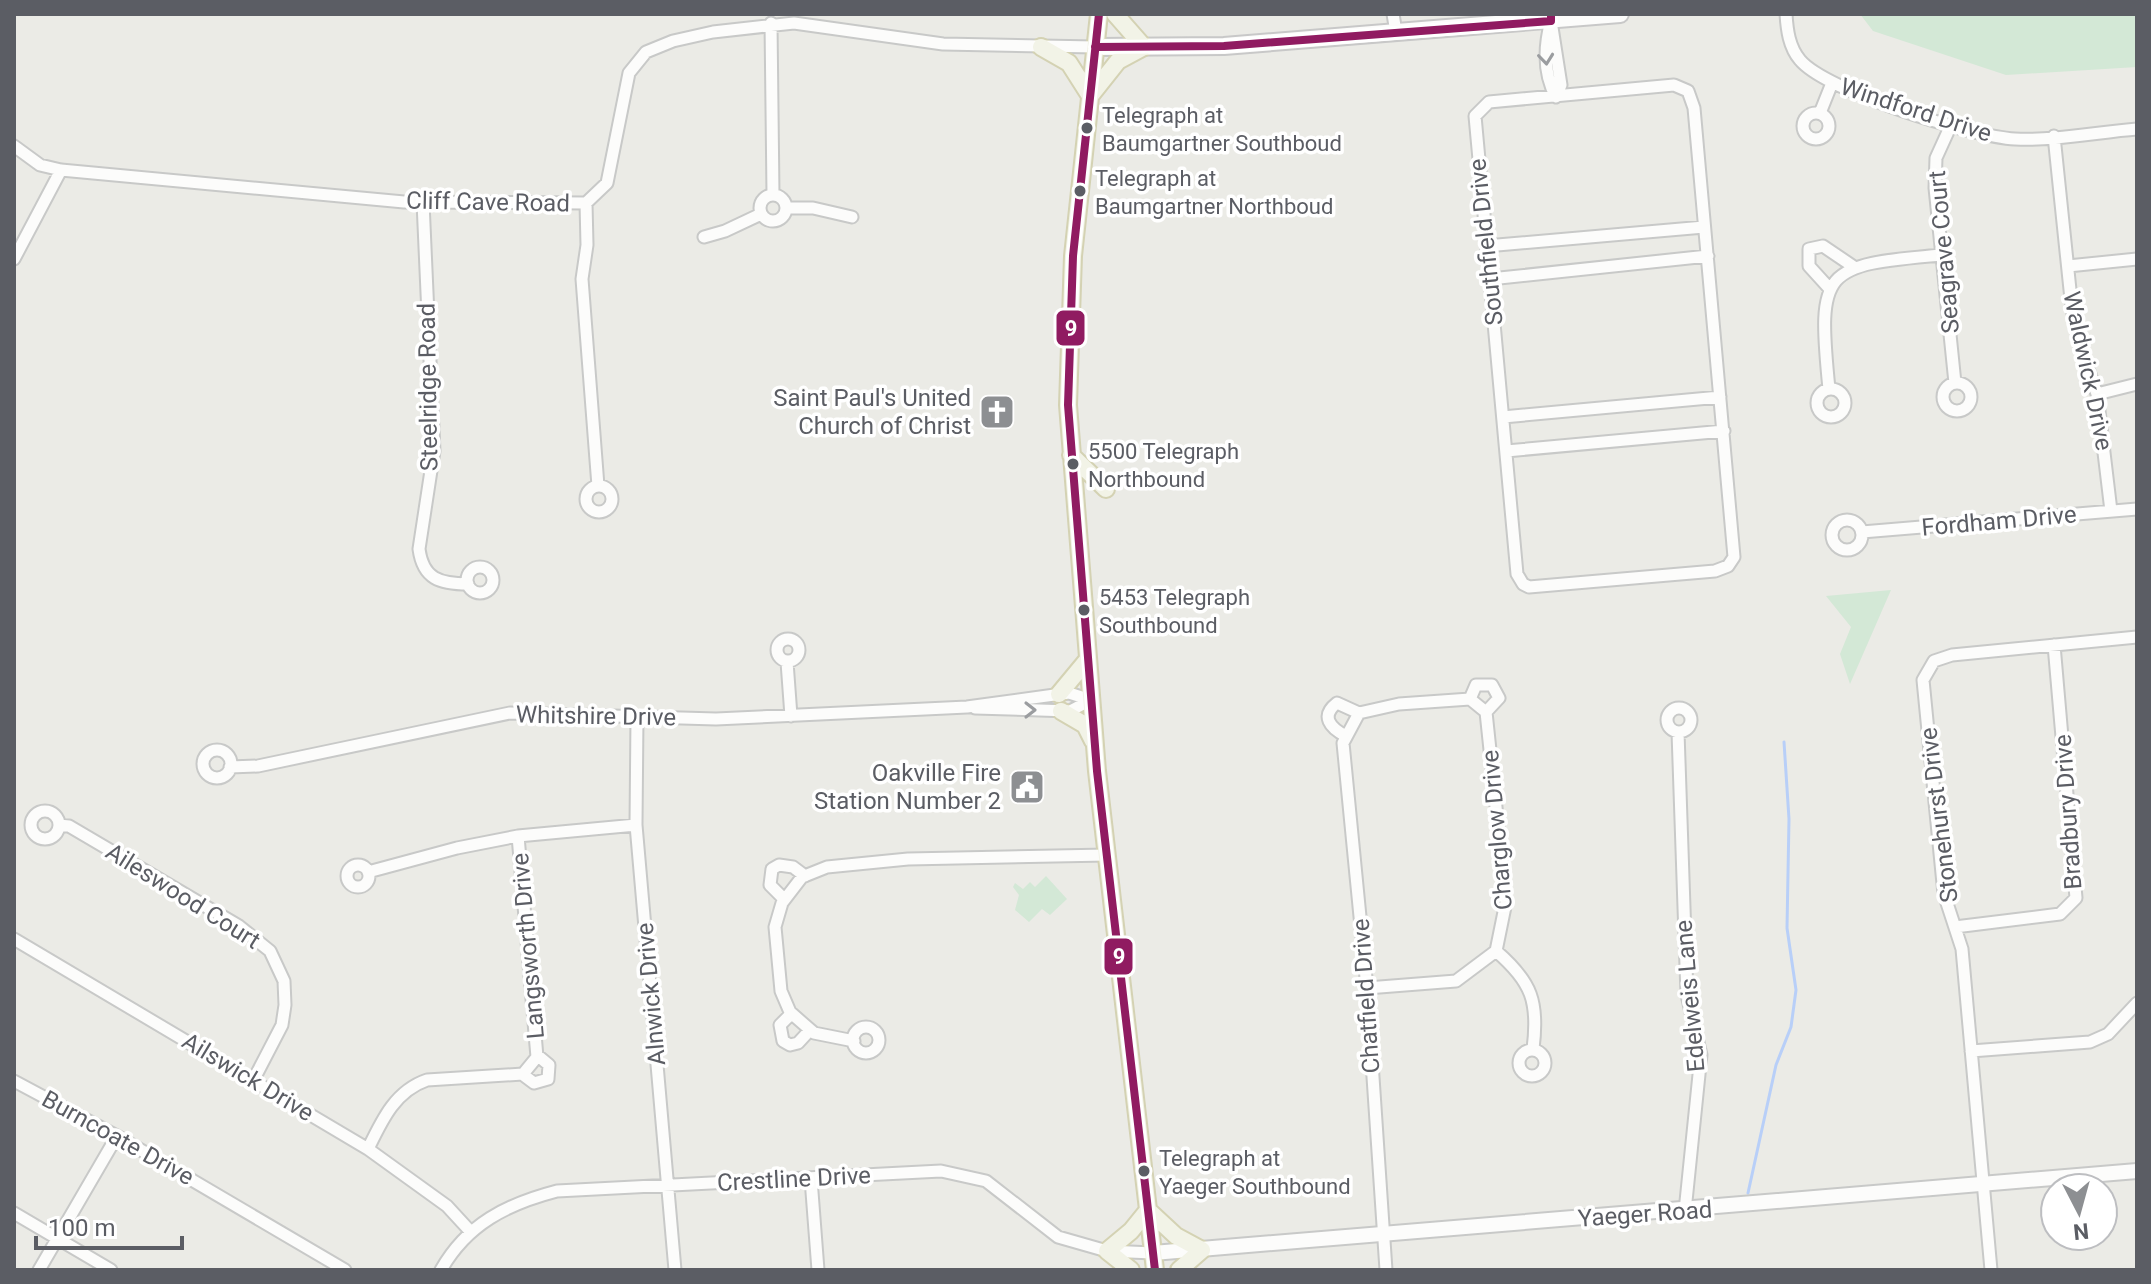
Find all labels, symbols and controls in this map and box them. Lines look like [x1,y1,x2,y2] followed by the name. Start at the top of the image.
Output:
[1538,53,1555,66] one-way arrow
[1837,72,1995,148] street label: Windford Drive
[1102,103,1342,156] place label: Telegraph at Baumgartner Southboud
[1079,120,1095,136] marker: Telegraph at Baumgartner Southboud
[1463,157,1509,327] street label: Southfield Drive
[1095,166,1333,219] place label: Telegraph at Baumgartner Northboud
[1923,169,1965,335] street label: Seagrave Court
[1072,183,1088,199] marker: Telegraph at Baumgartner Northboud
[406,187,570,217] street label: Cliff Cave Road
[2057,289,2119,453] street label: Waldwick Drive
[413,303,443,471] street label: Steelridge Road
[1055,309,1086,347] line badge: 9
[1065,316,1077,341] text: 9
[773,384,971,440] place label: Saint Paul's United Church of Christ
[978,393,1016,431] church icon: Saint Paul's United Church of Christ
[1088,439,1239,492] place label: 5500 Telegraph Northbound
[1065,456,1081,472] marker: 5500 Telegraph Northbound
[1920,500,2078,542] street label: Fordham Drive
[1099,585,1250,638] place label: 5453 Telegraph Southbound
[1076,602,1092,618] marker: 5453 Telegraph Southbound
[516,701,676,731] street label: Whitshire Drive
[1024,701,1037,719] one-way arrow
[1914,726,1964,904] street label: Stonehurst Drive
[2049,733,2087,891] street label: Bradbury Drive
[1476,749,1518,911] street label: Charglow Drive
[814,759,1001,815] place label: Oakville Fire Station Number 2
[1008,768,1046,806] public building icon: Oakville Fire Station Number 2
[101,837,265,955] street label: Aileswood Court
[506,852,550,1040] street label: Langsworth Drive
[1347,918,1385,1074] street label: Chatfield Drive
[1669,919,1711,1073] street label: Edelweis Lane
[631,921,671,1067] street label: Alnwick Drive
[1103,937,1134,976] line badge: 9
[1113,944,1125,969] text: 9
[177,1027,319,1127] street label: Ailswick Drive
[37,1085,199,1191] street label: Burncoate Drive
[1159,1146,1351,1199] place label: Telegraph at Yaeger Southbound
[716,1161,872,1197] street label: Crestline Drive
[1136,1163,1152,1179] marker: Telegraph at Yaeger Southbound
[2039,1172,2119,1252] north arrow
[1577,1195,1713,1233] street label: Yaeger Road
[36,1200,182,1250] scale bar
[48,1214,115,1242] text: 100 m
[2072,1218,2090,1245] text: N

